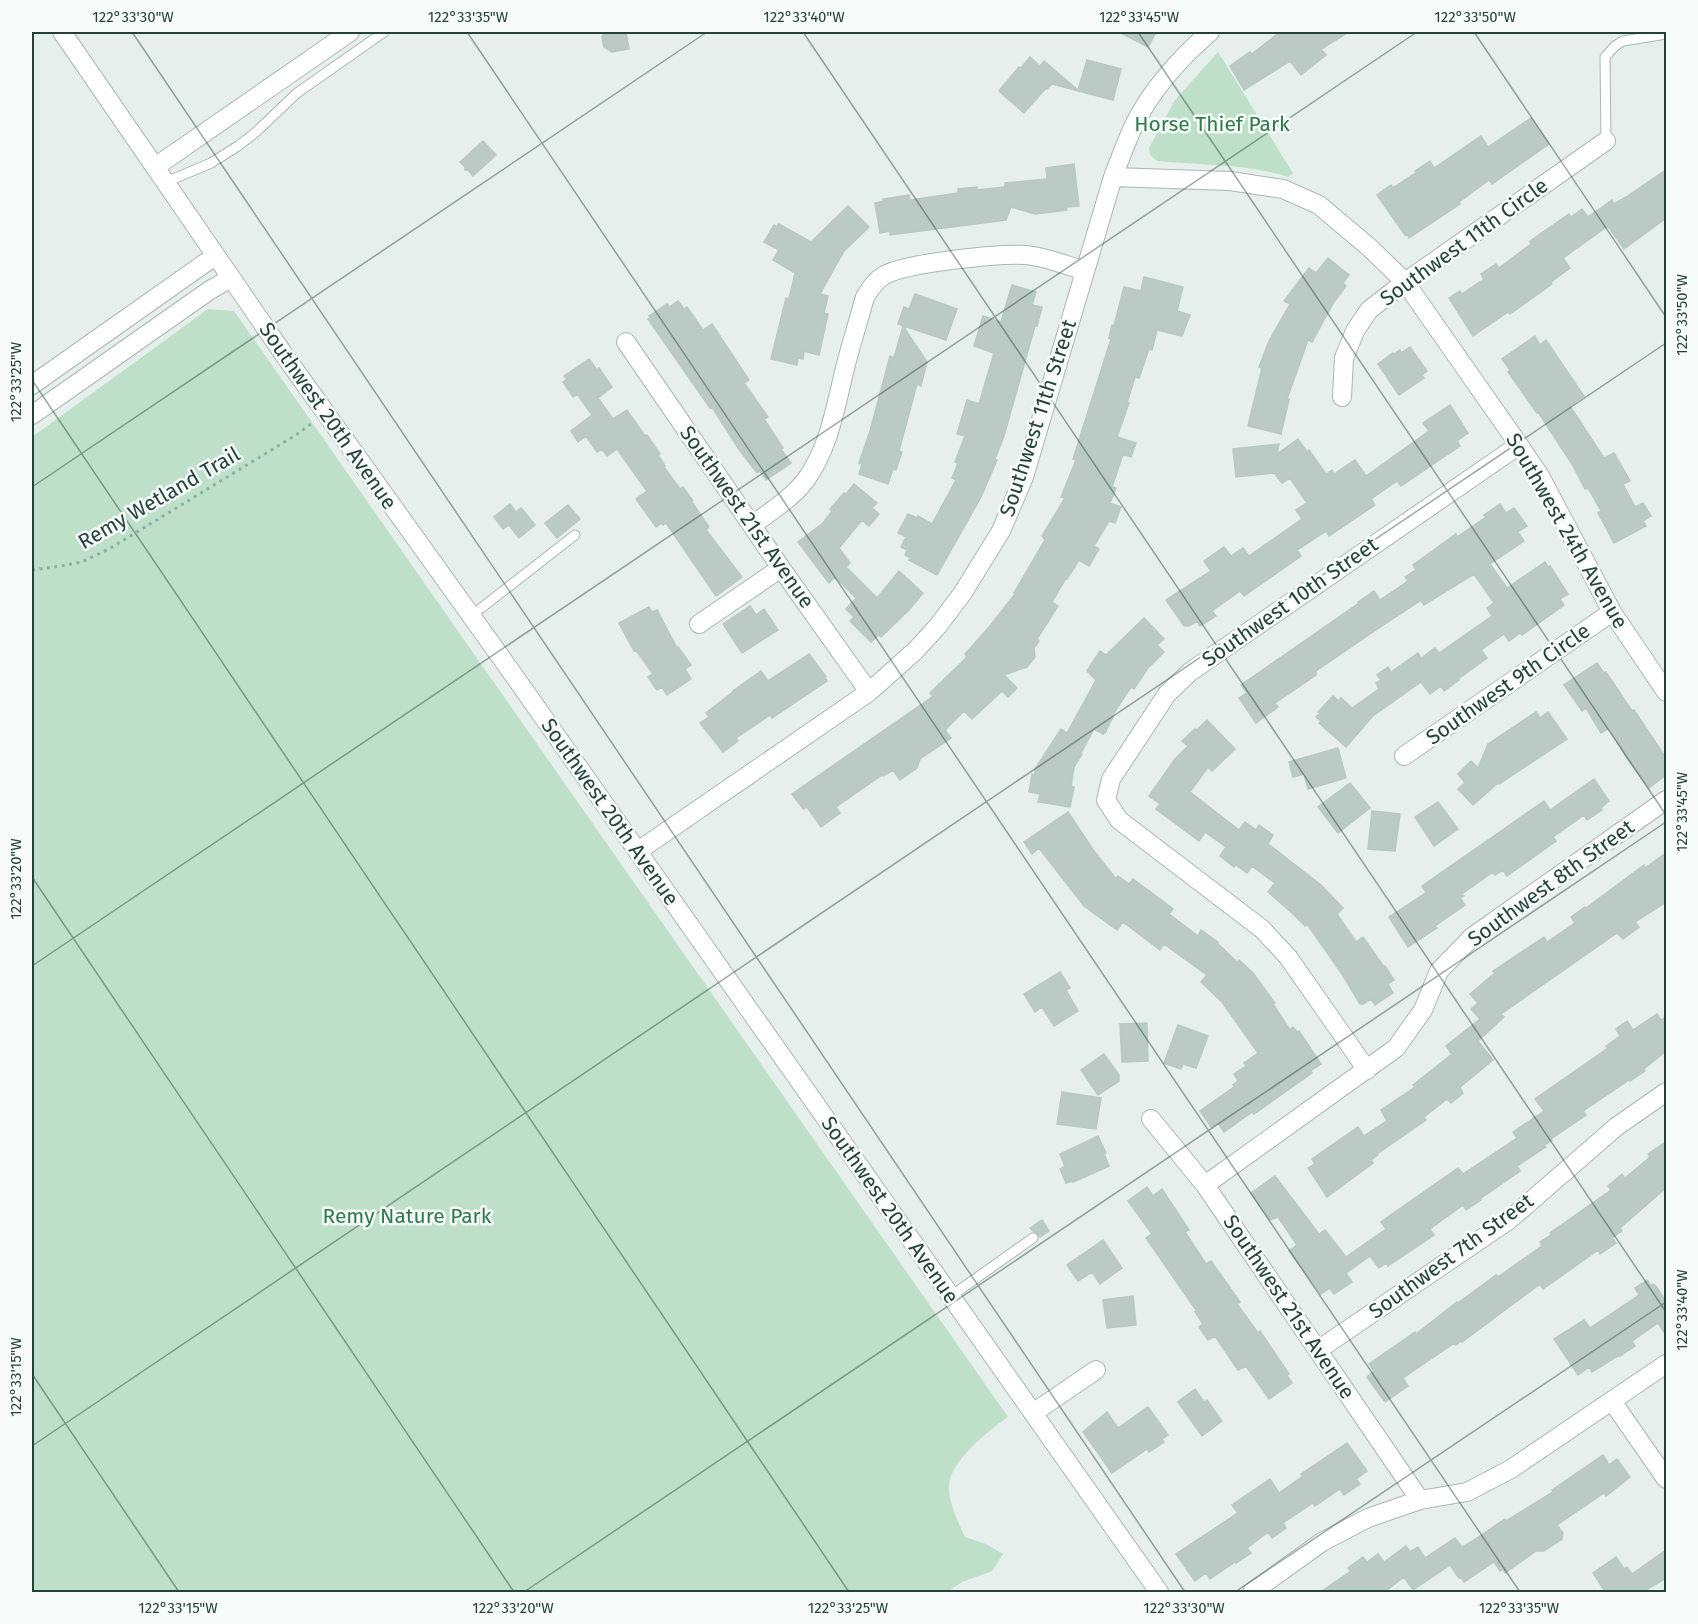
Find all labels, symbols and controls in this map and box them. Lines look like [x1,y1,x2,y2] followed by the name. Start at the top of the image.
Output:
[92,8,174,26] text: 122°33'30"W
[428,8,509,26] text: 122°33'35"W
[763,8,845,26] text: 122°33'40"W
[1099,8,1180,26] text: 122°33'45"W
[1434,8,1516,26] text: 122°33'50"W
[1134,111,1290,137] park label: Horse Thief Park
[1375,172,1553,312] street label: Southwest 11th Circle
[1673,274,1691,356] text: 122°33'50"W
[994,316,1082,520] street label: Southwest 11th Street
[254,317,402,515] street label: Southwest 20th Avenue
[7,341,25,422] text: 122°33'25"W
[674,421,820,613] street label: Southwest 21st Avenue
[1500,429,1634,633] street label: Southwest 24th Avenue
[73,441,245,555] street label: Remy Wetland Trail
[1197,531,1383,672] street label: Southwest 10th Street
[1421,618,1595,750] street label: Southwest 9th Circle
[536,713,684,911] street label: Southwest 20th Avenue
[1673,771,1691,852] text: 122°33'45"W
[1463,814,1640,952] street label: Southwest 8th Street
[7,838,25,920] text: 122°33'20"W
[816,1111,964,1309] street label: Southwest 20th Avenue
[1364,1187,1539,1324] street label: Southwest 7th Street
[323,1203,492,1229] park label: Remy Nature Park
[1218,1210,1360,1404] street label: Southwest 21st Avenue
[1673,1269,1691,1351] text: 122°33'40"W
[7,1337,25,1417] text: 122°33'15"W
[138,1599,218,1617] text: 122°33'15"W
[472,1599,554,1617] text: 122°33'20"W
[808,1599,889,1617] text: 122°33'25"W
[1143,1599,1225,1617] text: 122°33'30"W
[1479,1599,1560,1617] text: 122°33'35"W

